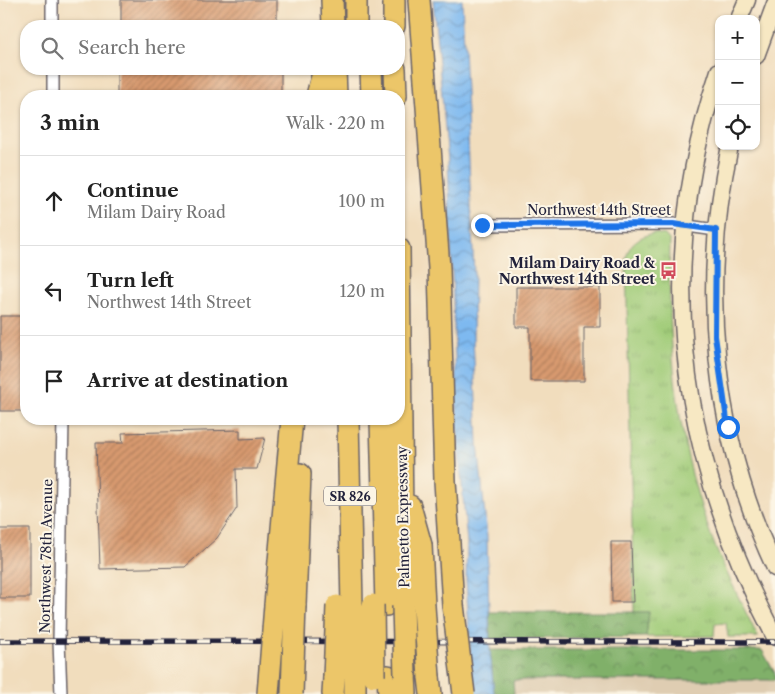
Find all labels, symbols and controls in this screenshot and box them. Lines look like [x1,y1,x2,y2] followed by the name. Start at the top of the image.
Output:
[715,15,760,150] map controls
[715,15,760,60] button: +
[20,20,405,75] search box
[38,34,66,62] icon: search
[78,36,186,59] text: Search here
[715,60,760,105] button: −
[715,105,760,150] button: locate
[40,110,100,135] text: 3 min
[286,113,385,133] text: Walk · 220 m
[87,179,179,202] text: Continue
[40,187,68,215] icon: ahead
[339,191,385,211] text: 100 m
[527,201,671,219] street label: Northwest 14th Street
[87,202,226,222] text: Milam Dairy Road
[471,214,494,237] route end
[499,254,656,288] place label: Milam Dairy Road & Northwest 14th Street
[659,261,679,281] bus stop icon: Milam Dairy Road & Northwest 14th Street
[87,269,174,292] text: Turn left
[40,277,68,305] icon: left
[340,281,385,301] text: 120 m
[87,292,251,312] text: Northwest 14th Street
[40,367,68,395] icon: arrive
[87,369,288,392] text: Arrive at destination
[717,416,740,439] route start
[393,446,413,588] street label: Palmetto Expressway
[36,478,56,633] street label: Northwest 78th Avenue
[324,486,376,506] road number: SR 826

